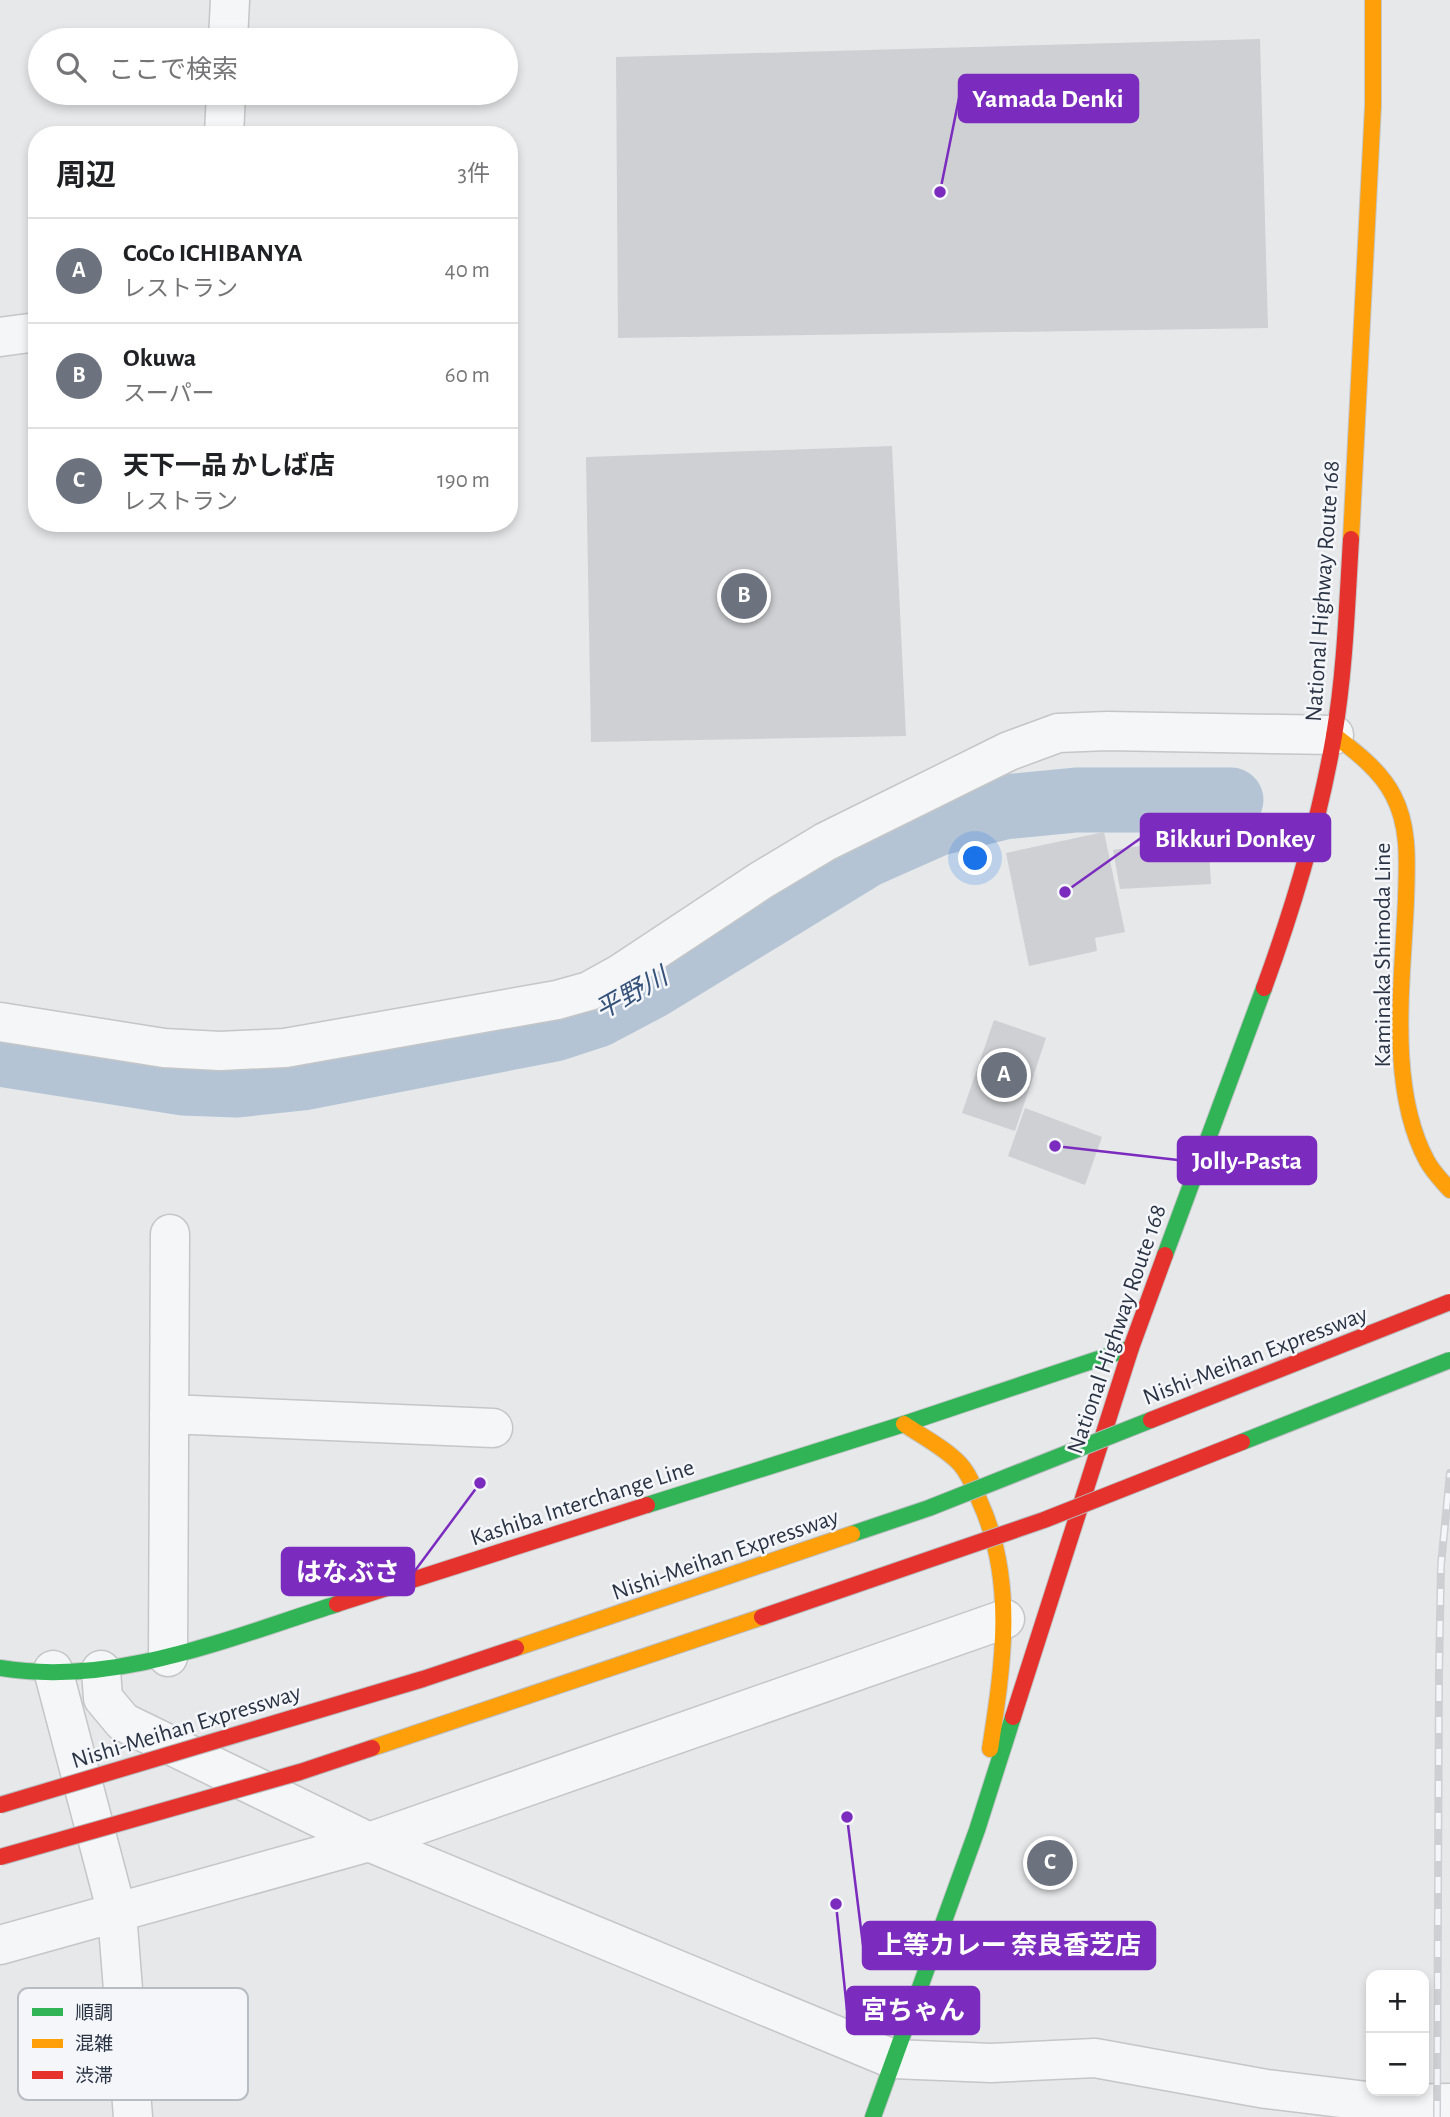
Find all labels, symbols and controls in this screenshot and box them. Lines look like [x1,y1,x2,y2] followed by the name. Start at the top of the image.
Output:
[28,28,518,105] search box
[52,48,90,86] icon: search
[108,57,238,83] text: ここで検索
[959,75,1138,122] callout: Yamada Denki
[972,86,1124,112] text: Yamada Denki
[56,161,116,191] text: 周辺
[458,163,490,186] text: 3件
[123,240,303,266] text: CoCo ICHIBANYA
[72,259,86,282] text: A
[445,259,490,282] text: 40 m
[123,278,238,301] text: レストラン
[123,345,196,371] text: Okuwa
[72,364,86,387] text: B
[445,364,490,387] text: 60 m
[123,383,215,406] text: スーパー
[123,453,335,479] text: 天下一品 かしば店
[1302,460,1344,723] street label: National Highway Route 168
[73,469,85,492] text: C
[437,469,490,492] text: 190 m
[123,491,238,514] text: レストラン
[721,570,767,622] pin: B
[1141,814,1330,861] callout: Bikkuri Donkey
[1155,826,1316,852] text: Bikkuri Donkey
[958,841,992,875] your location
[1371,843,1395,1067] street label: Kaminaka Shimoda Line
[591,962,675,1024] water label: 平野川
[981,1049,1027,1101] pin: A
[1178,1137,1316,1184] callout: Jolly-Pasta
[1192,1148,1302,1174] text: Jolly-Pasta
[1063,1202,1171,1457] street label: National Highway Route 168
[1140,1302,1371,1410] street label: Nishi-Meihan Expressway
[467,1455,697,1551] street label: Kashiba Interchange Line
[609,1505,842,1605] street label: Nishi-Meihan Expressway
[282,1548,414,1595] callout: はなぶさ
[296,1559,400,1586] text: はなぶさ
[69,1681,304,1773] street label: Nishi-Meihan Expressway
[1027,1837,1073,1889] pin: C
[863,1922,1155,1969] callout: 上等カレー 奈良香芝店
[877,1931,1141,1959] text: 上等カレー 奈良香芝店
[1366,1970,1429,2096] map controls
[1366,1970,1429,2033] button: +
[847,1987,979,2034] callout: 宮ちゃん
[18,1988,248,2100] legend
[861,1996,965,2024] text: 宮ちゃん
[75,2003,113,2023] text: 順調
[75,2033,113,2054] text: 混雑
[1366,2033,1429,2096] button: −
[75,2065,113,2086] text: 渋滞

